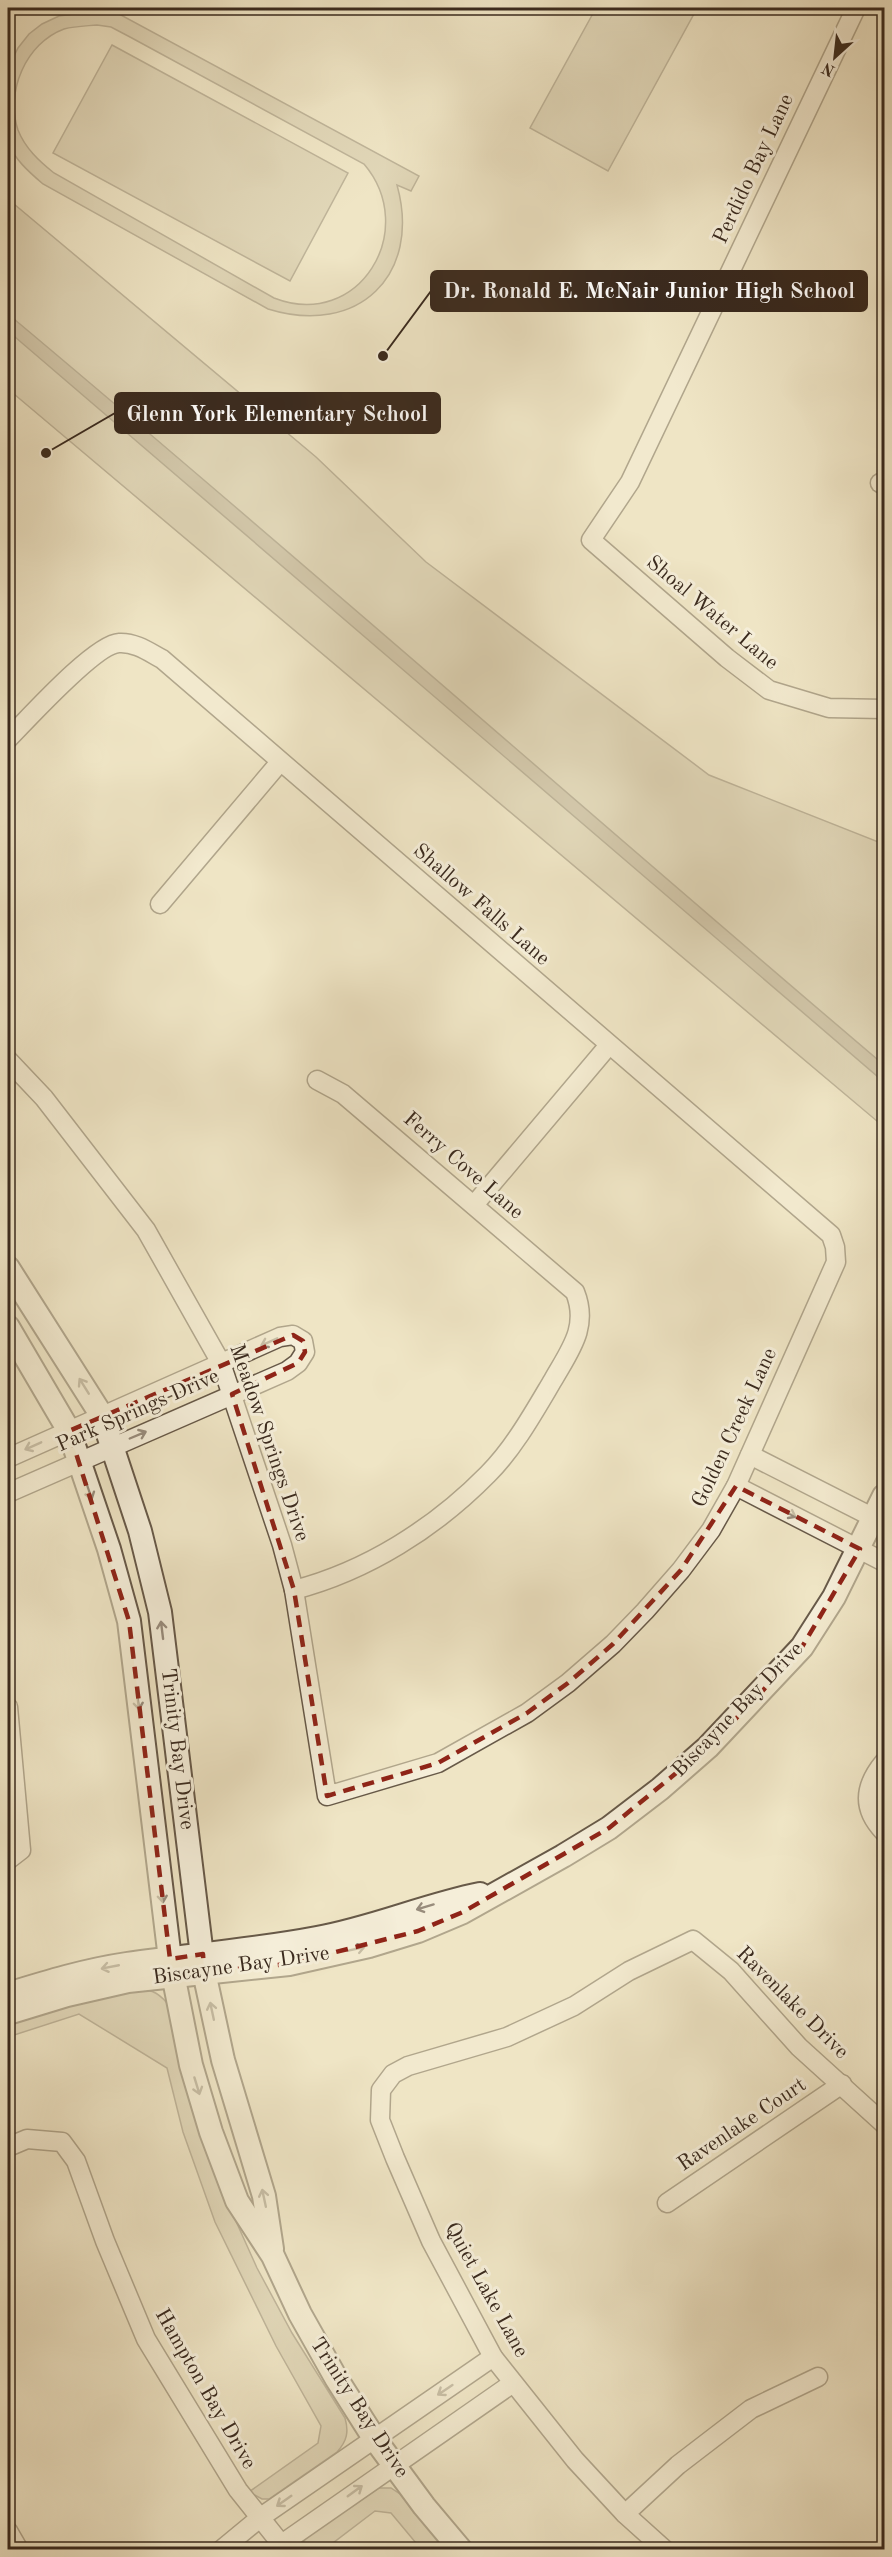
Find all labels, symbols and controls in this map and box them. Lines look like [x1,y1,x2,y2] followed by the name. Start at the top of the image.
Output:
[805,27,865,87] north arrow
[819,58,838,78] text: N
[710,91,798,247] street label: Perdido Bay Lane
[431,271,867,311] callout: Dr. Ronald E. McNair Junior High School
[443,281,855,303] text: Dr. Ronald E. McNair Junior High School
[115,393,440,433] callout: Glenn York Elementary School
[126,404,428,426] text: Glenn York Elementary School
[642,552,782,674] street label: Shoal Water Lane
[409,840,553,970] street label: Shallow Falls Lane
[399,1108,527,1224] street label: Ferry Cove Lane
[260,1337,279,1348] one-way arrow
[225,1342,313,1544] street label: Meadow Springs Drive
[689,1345,781,1511] street label: Golden Creek Lane
[54,1366,222,1456] street label: Park Springs Drive
[77,1378,89,1395] one-way arrow
[128,1429,146,1440] one-way arrow
[25,1441,43,1453] one-way arrow
[84,1481,95,1500] one-way arrow
[779,1507,797,1519] one-way arrow
[157,1621,168,1640] one-way arrow
[668,1639,808,1781] street label: Biscayne Bay Drive
[157,1667,197,1831] street label: Trinity Bay Drive
[133,1690,144,1710] one-way arrow
[157,1884,168,1904] one-way arrow
[416,1902,435,1913] one-way arrow
[151,1943,331,1989] street label: Biscayne Bay Drive
[345,1943,365,1954] one-way arrow
[732,1943,852,2063] street label: Ravenlake Drive
[101,1962,121,1973] one-way arrow
[206,2001,218,2020] one-way arrow
[674,2074,810,2176] street label: Ravenlake Court
[192,2076,203,2095] one-way arrow
[258,2189,269,2209] one-way arrow
[440,2219,532,2361] street label: Quiet Lake Lane
[151,2305,259,2473] street label: Hampton Bay Drive
[306,2334,412,2482] street label: Trinity Bay Drive
[437,2384,454,2396] one-way arrow
[347,2485,363,2498] one-way arrow
[277,2495,293,2507] one-way arrow

